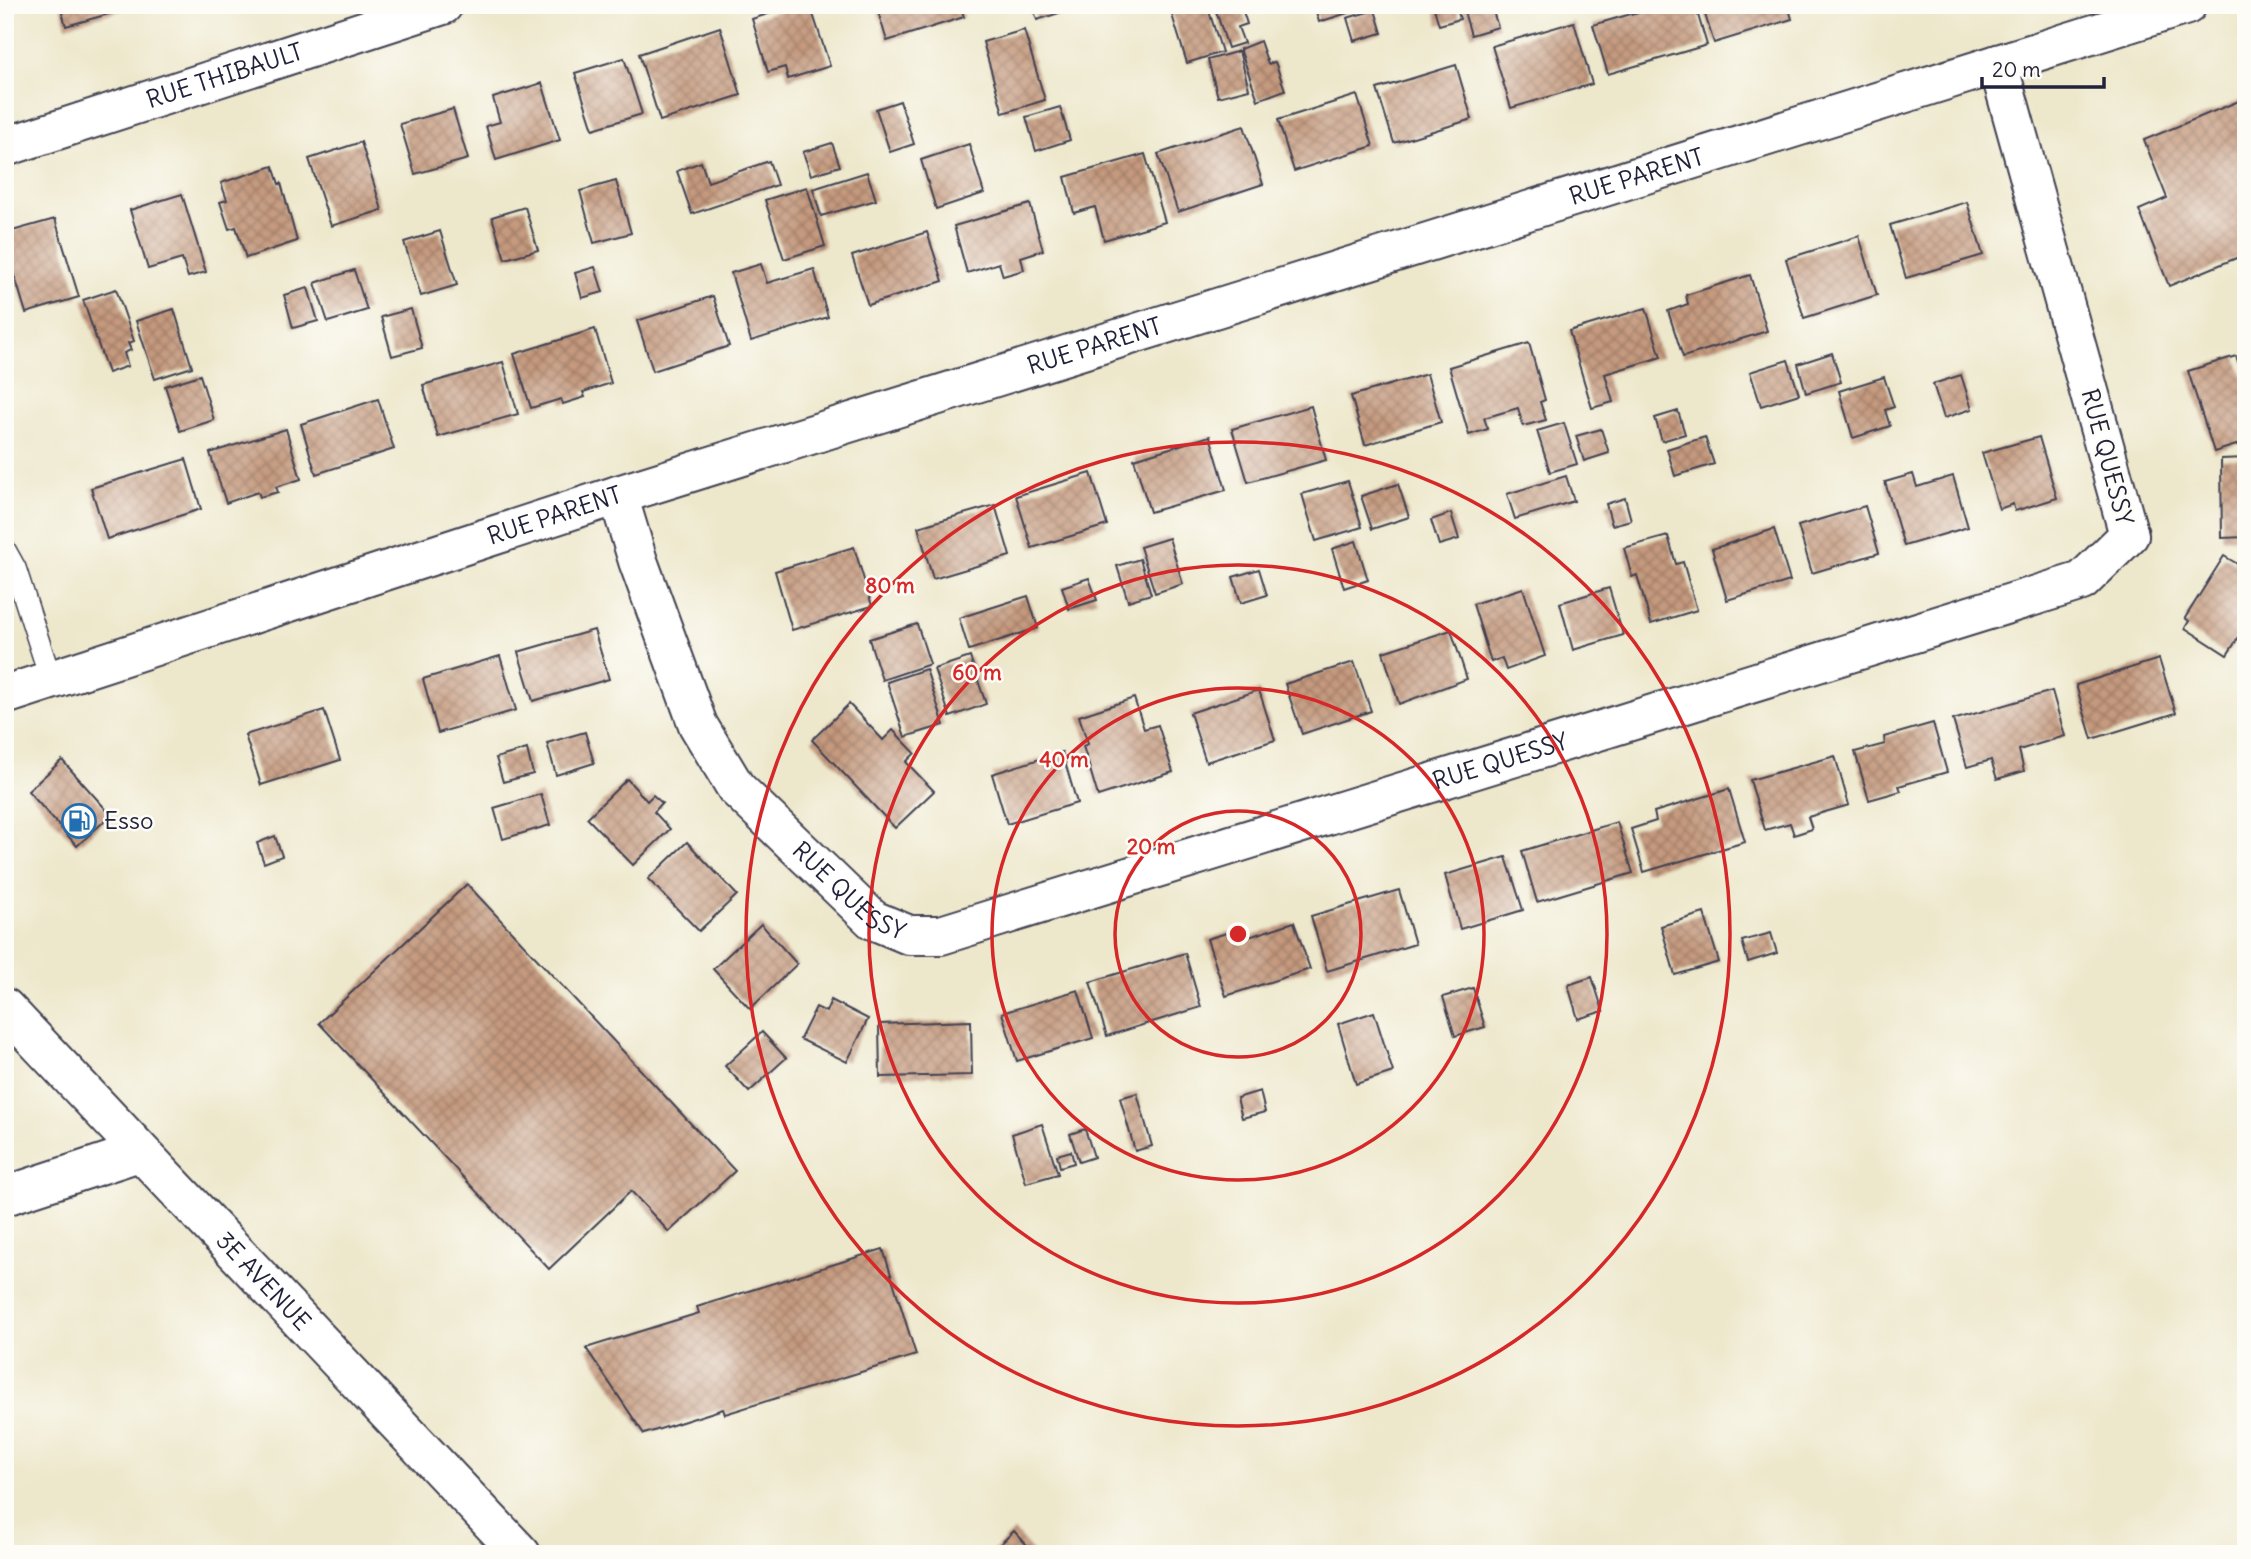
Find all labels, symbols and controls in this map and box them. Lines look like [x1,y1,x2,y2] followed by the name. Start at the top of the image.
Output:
[142,35,306,114] street label: RUE THIBAULT
[1982,46,2104,90] scale bar
[1992,56,2041,83] text: 20 m
[1565,141,1707,211] street label: RUE PARENT
[1023,310,1165,380] street label: RUE PARENT
[2075,385,2141,528] street label: RUE QUESSY
[483,479,625,551] street label: RUE PARENT
[865,572,915,599] text: 80 m
[952,659,1002,686] text: 60 m
[1429,725,1571,796] street label: RUE QUESSY
[1039,746,1089,773] text: 40 m
[60,802,98,840] fuel station icon: Esso
[104,805,153,835] place label: Esso
[1127,833,1176,860] text: 20 m
[787,835,910,946] street label: RUE QUESSY
[1226,922,1250,946] centre of rings
[210,1225,318,1336] street label: 3E AVENUE

